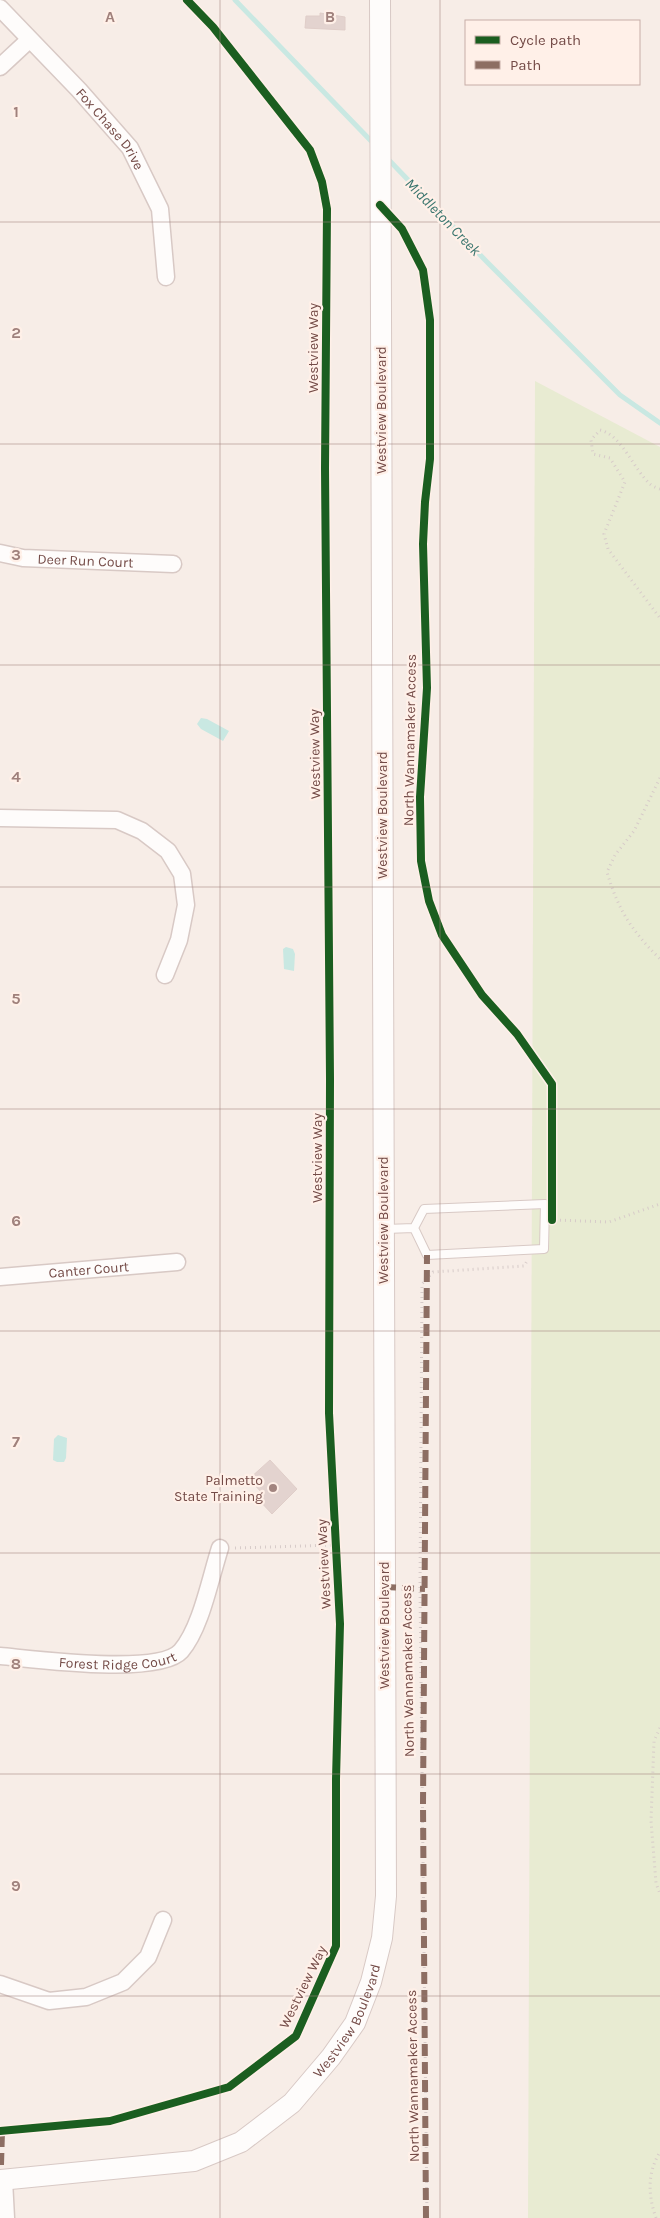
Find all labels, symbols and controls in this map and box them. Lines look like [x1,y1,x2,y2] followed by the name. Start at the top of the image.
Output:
[105,7,115,26] text: A
[325,7,335,26] text: B
[465,20,640,85] legend
[510,31,581,49] text: Cycle path
[510,56,541,74] text: Path
[73,84,148,173] street label: Fox Chase Drive
[13,102,19,121] text: 1
[401,174,485,260] water label: Middleton Creek
[305,303,322,393] street label: Westview Way
[11,323,21,342] text: 2
[373,346,390,474] street label: Westview Boulevard
[11,545,21,564] text: 3
[37,550,134,571] street label: Deer Run Court
[400,654,420,826] street label: North Wannamaker Access
[306,708,324,799] street label: Westview Way
[374,751,391,879] street label: Westview Boulevard
[11,767,21,786] text: 4
[11,989,21,1008] text: 5
[309,1113,326,1203] street label: Westview Way
[375,1156,392,1284] street label: Westview Boulevard
[11,1211,21,1230] text: 6
[48,1258,130,1281] street label: Canter Court
[12,1432,20,1451] text: 7
[174,1472,263,1505] place label: Palmetto State Training
[267,1482,279,1494] marker: Palmetto State Training
[313,1518,335,1609] street label: Westview Way
[376,1561,393,1689] street label: Westview Boulevard
[398,1585,418,1757] street label: North Wannamaker Access
[58,1648,179,1673] street label: Forest Ridge Court
[11,1654,21,1673] text: 8
[11,1876,21,1895] text: 9
[276,1942,331,2031] street label: Westview Way
[309,1962,384,2081] street label: Westview Boulevard
[403,1990,423,2162] street label: North Wannamaker Access

